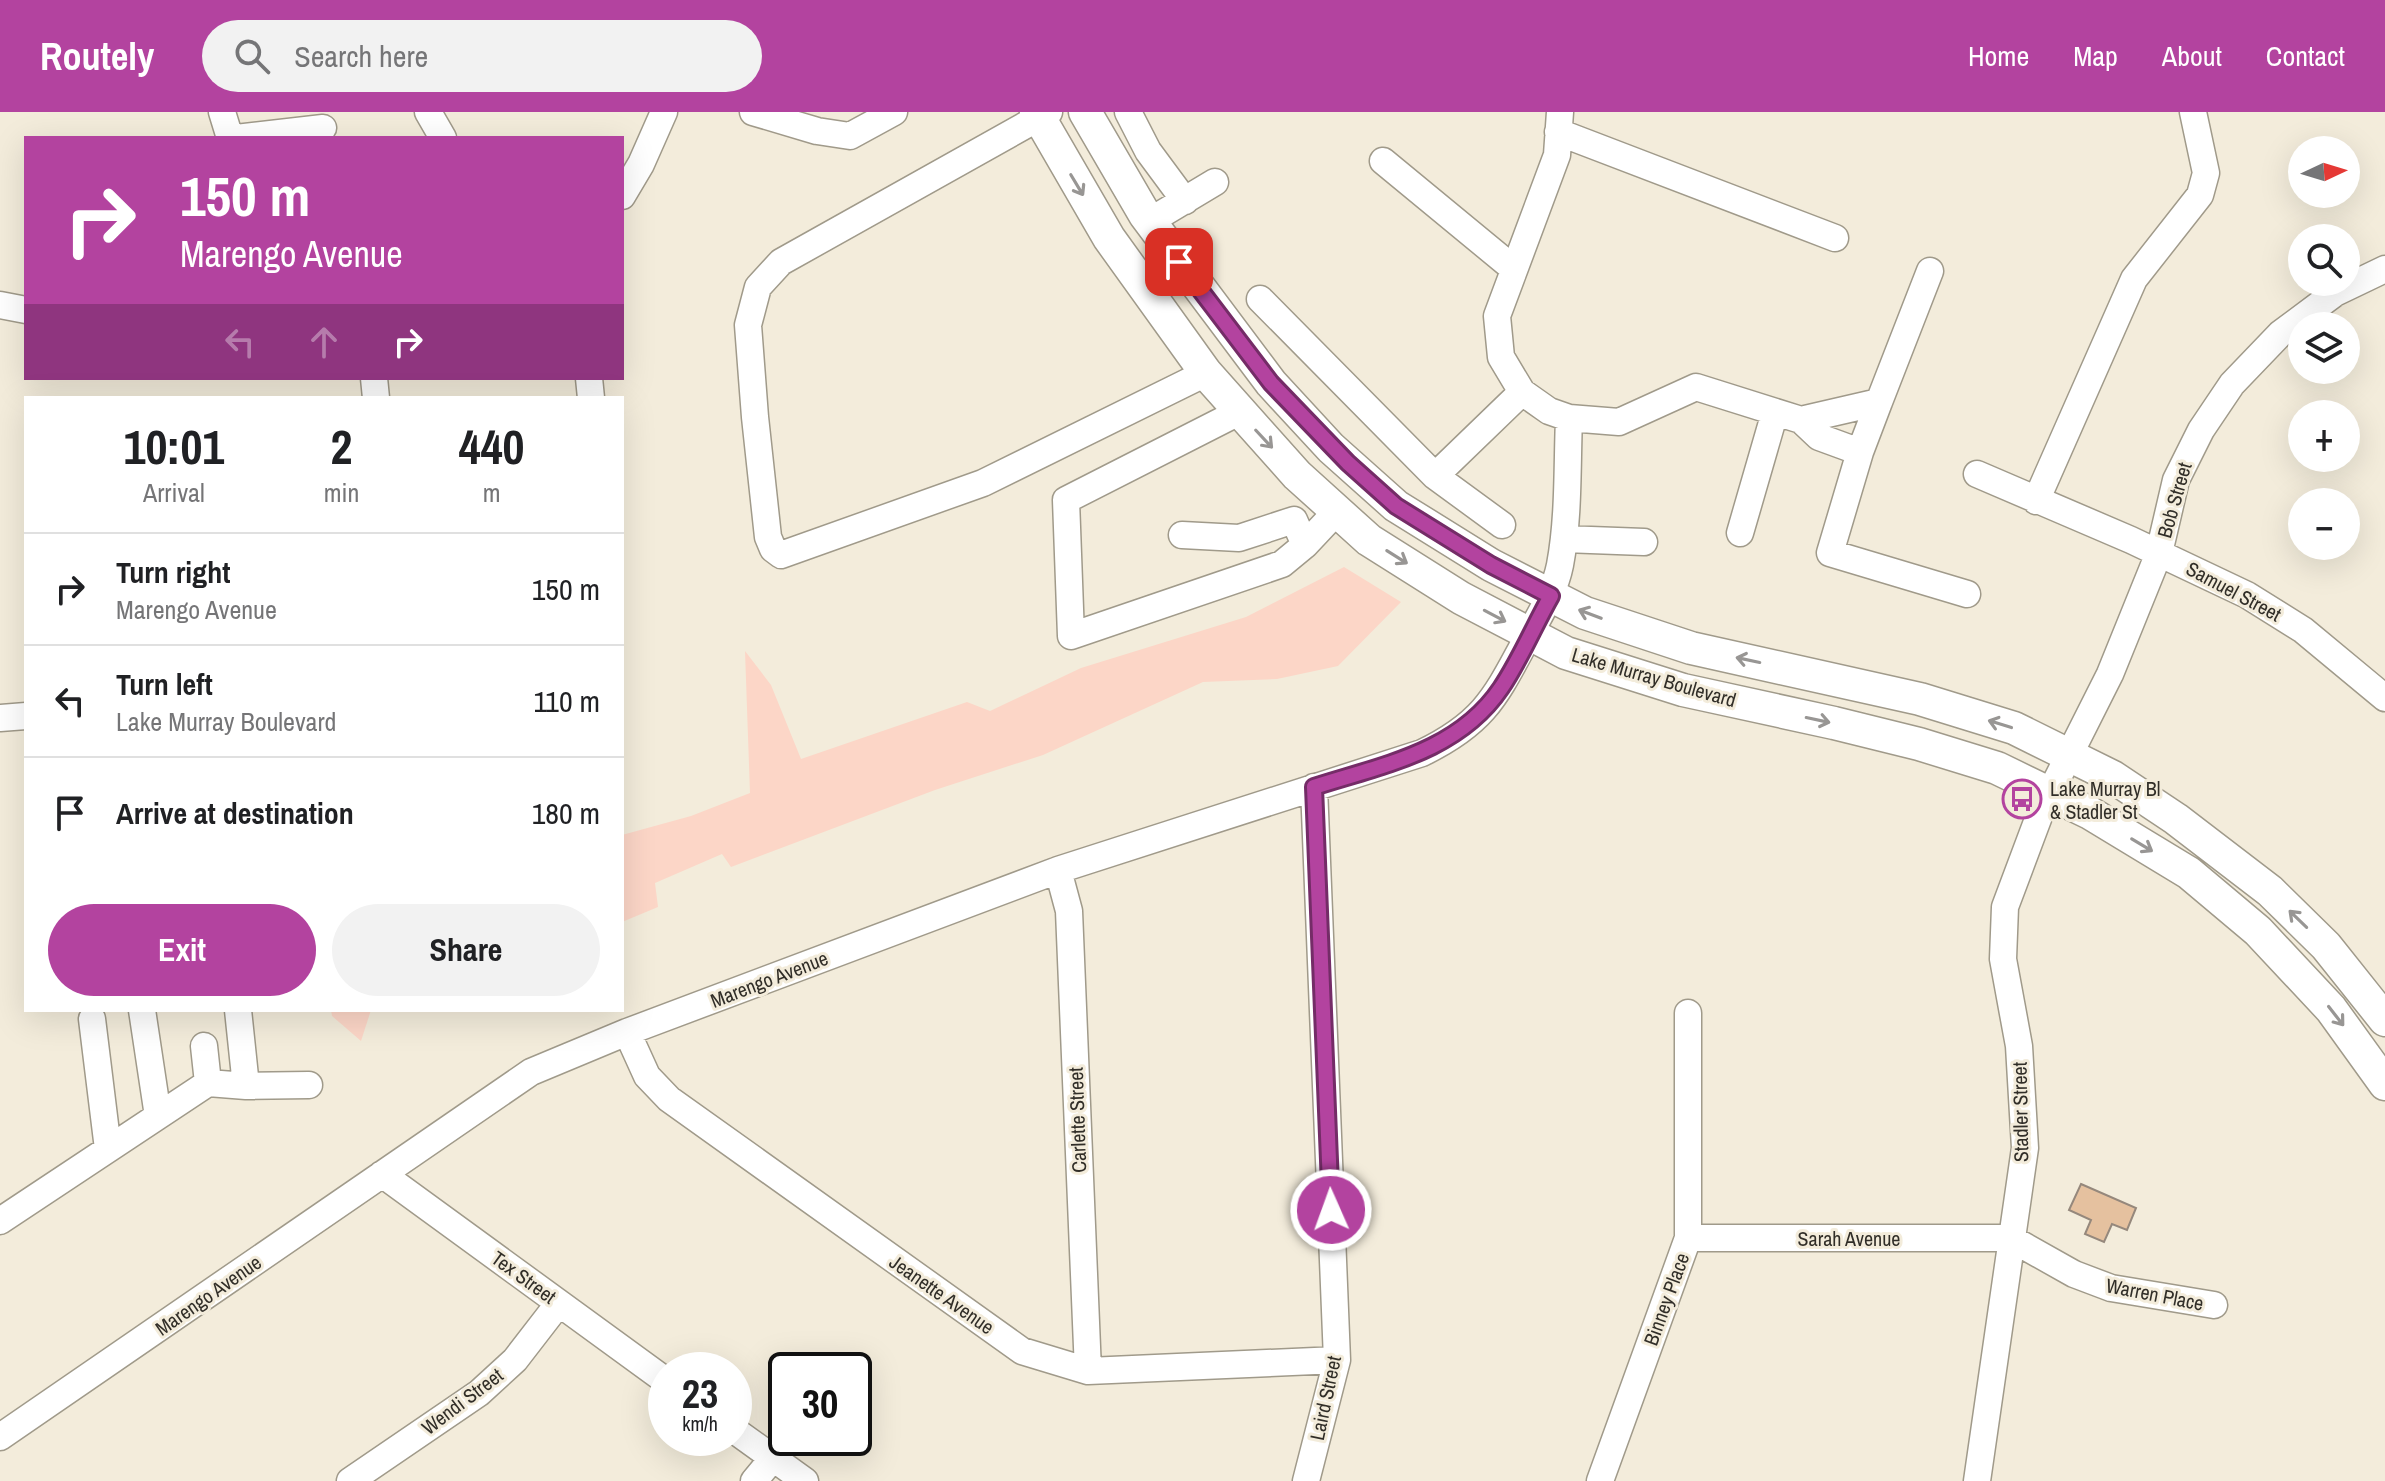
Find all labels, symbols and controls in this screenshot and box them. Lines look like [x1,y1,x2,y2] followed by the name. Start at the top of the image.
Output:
[202,20,762,92] search box
[40,31,154,82] text: Routely
[230,34,274,78] icon: search
[294,36,428,76] text: Search here
[1968,37,2029,75] text: Home
[2073,37,2118,75] text: Map
[2162,37,2222,75] text: About
[2266,37,2345,75] text: Contact
[2288,136,2360,208] north arrow
[2288,136,2360,560] map controls
[180,158,310,233] text: 150 m
[48,168,152,272] icon: right
[1069,173,1085,196] one-way arrow
[2288,224,2360,296] button: search
[1145,228,1213,296] pin
[180,230,403,278] text: Marengo Avenue
[1157,240,1201,284] icon: arrive
[2288,312,2360,384] button: layers
[218,320,262,364] icon: left
[302,320,346,364] icon: ahead
[386,320,430,364] icon: right
[2288,400,2360,472] button: +
[124,414,224,479] text: 10:01
[331,414,352,479] text: 2
[459,414,524,479] text: 440
[1254,428,1273,449] one-way arrow
[2150,459,2198,541] street label: Bob Street
[143,475,205,510] text: Arrival
[324,475,359,510] text: min
[483,475,501,510] text: m
[2288,488,2360,560] button: −
[1385,550,1408,566] one-way arrow
[116,552,230,592] text: Turn right
[2182,555,2287,628] street label: Samuel Street
[48,567,92,611] icon: right
[532,569,600,609] text: 150 m
[116,592,277,627] text: Marengo Avenue
[1578,606,1603,620] one-way arrow
[1483,608,1507,624] one-way arrow
[1569,641,1739,713] street label: Lake Murray Boulevard
[1735,652,1761,667] one-way arrow
[116,664,213,704] text: Turn left
[48,679,92,723] icon: left
[533,681,600,721] text: 110 m
[116,704,336,739] text: Lake Murray Boulevard
[1805,713,1830,728] one-way arrow
[1987,715,2012,730] one-way arrow
[2050,775,2160,825] place label: Lake Murray Bl & Stadler St
[2001,778,2043,820] bus stop icon: Lake Murray Bl & Stadler St
[48,791,92,835] icon: arrive
[116,793,354,833] text: Arrive at destination
[532,793,600,833] text: 180 m
[2130,837,2153,853] one-way arrow
[48,904,316,996] button: Exit
[332,904,600,996] button: Share
[2288,909,2308,928] one-way arrow
[706,944,832,1014] street label: Marengo Avenue
[2327,1005,2344,1026] one-way arrow
[2006,1061,2034,1162] street label: Stadler Street
[1062,1066,1092,1173] street label: Carlette Street
[1289,1168,1373,1252] position arrow
[1798,1225,1900,1252] street label: Sarah Avenue
[486,1244,562,1310] street label: Tex Street
[150,1248,266,1342] street label: Marengo Avenue
[884,1248,1000,1340] street label: Jeanette Avenue
[1637,1249,1695,1349] street label: Binney Place
[2104,1271,2206,1317] street label: Warren Place
[768,1352,872,1456] speed limit sign: 30
[1303,1353,1347,1443] street label: Laird Street
[416,1361,509,1441] street label: Wendi Street
[682,1367,718,1420] text: 23
[682,1410,718,1437] text: km/h

